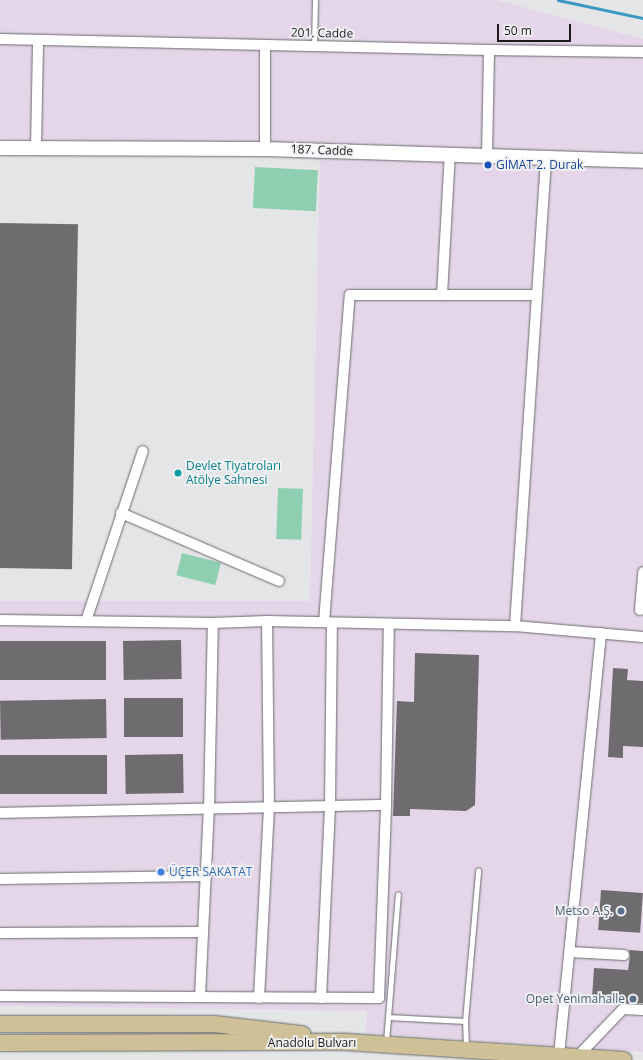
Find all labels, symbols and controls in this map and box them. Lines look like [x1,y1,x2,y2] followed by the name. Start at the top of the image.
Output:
[499,16,573,42] scale bar
[504,22,532,39] text: 50 m
[291,25,353,41] street label: 201. Cadde
[291,142,353,158] street label: 187. Cadde
[496,158,583,172] place label: GİMAT 2. Durak
[483,160,493,170] marker: GİMAT 2. Durak
[186,459,281,487] place label: Devlet Tiyatroları Atölye Sahnesi
[173,468,183,478] marker: Devlet Tiyatroları Atölye Sahnesi
[169,865,252,879] place label: ÜÇER SAKATAT
[156,867,166,877] marker: ÜÇER SAKATAT
[555,904,613,918] place label: Metso A.Ş.
[616,906,626,916] marker: Metso A.Ş.
[526,992,625,1006] place label: Opet Yenimahalle
[628,994,638,1004] marker: Opet Yenimahalle
[268,1036,356,1050] street label: Anadolu Bulvarı

